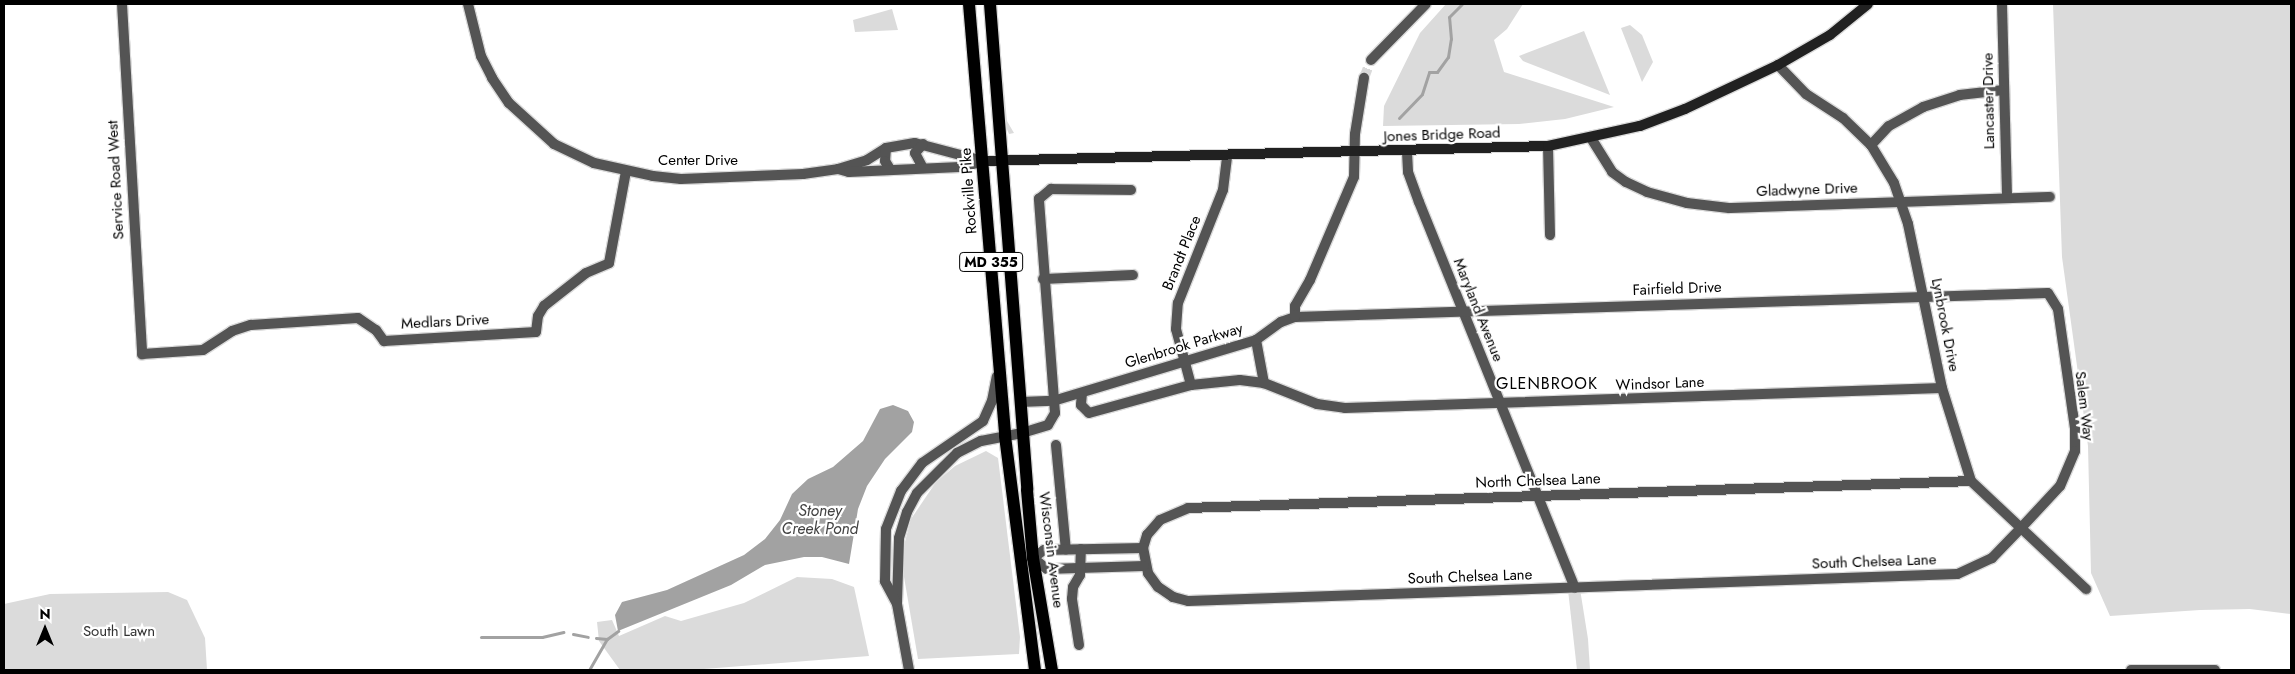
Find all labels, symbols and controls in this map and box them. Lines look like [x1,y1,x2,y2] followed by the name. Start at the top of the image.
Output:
[1979,53,1999,149] street label: Lancaster Drive
[104,120,128,240] street label: Service Road West
[1383,124,1501,146] street label: Jones Bridge Road
[957,147,981,235] street label: Rockville Pike
[658,152,738,170] street label: Center Drive
[1756,179,1858,201] street label: Gladwyne Drive
[1159,213,1205,293] street label: Brandt Place
[958,250,1024,274] road number: MD 355
[1449,256,1507,364] street label: Maryland Avenue
[1927,277,1963,373] street label: Lynbrook Drive
[1632,278,1722,300] street label: Fairfield Drive
[401,311,489,333] street label: Medlars Drive
[1123,319,1245,373] street label: Glenbrook Parkway
[2071,370,2097,442] street label: Salem Way
[1615,373,1705,395] street label: Windsor Lane
[1495,374,1599,394] district label: GLENBROOK
[1475,470,1601,492] street label: North Chelsea Lane
[1035,491,1067,609] street label: Wisconsin Avenue
[782,501,858,539] water label: Stoney Creek Pond
[1811,551,1937,573] street label: South Chelsea Lane
[1407,566,1533,588] street label: South Chelsea Lane
[20,604,70,654] north arrow
[39,604,51,624] text: N
[83,623,155,641] park label: South Lawn

